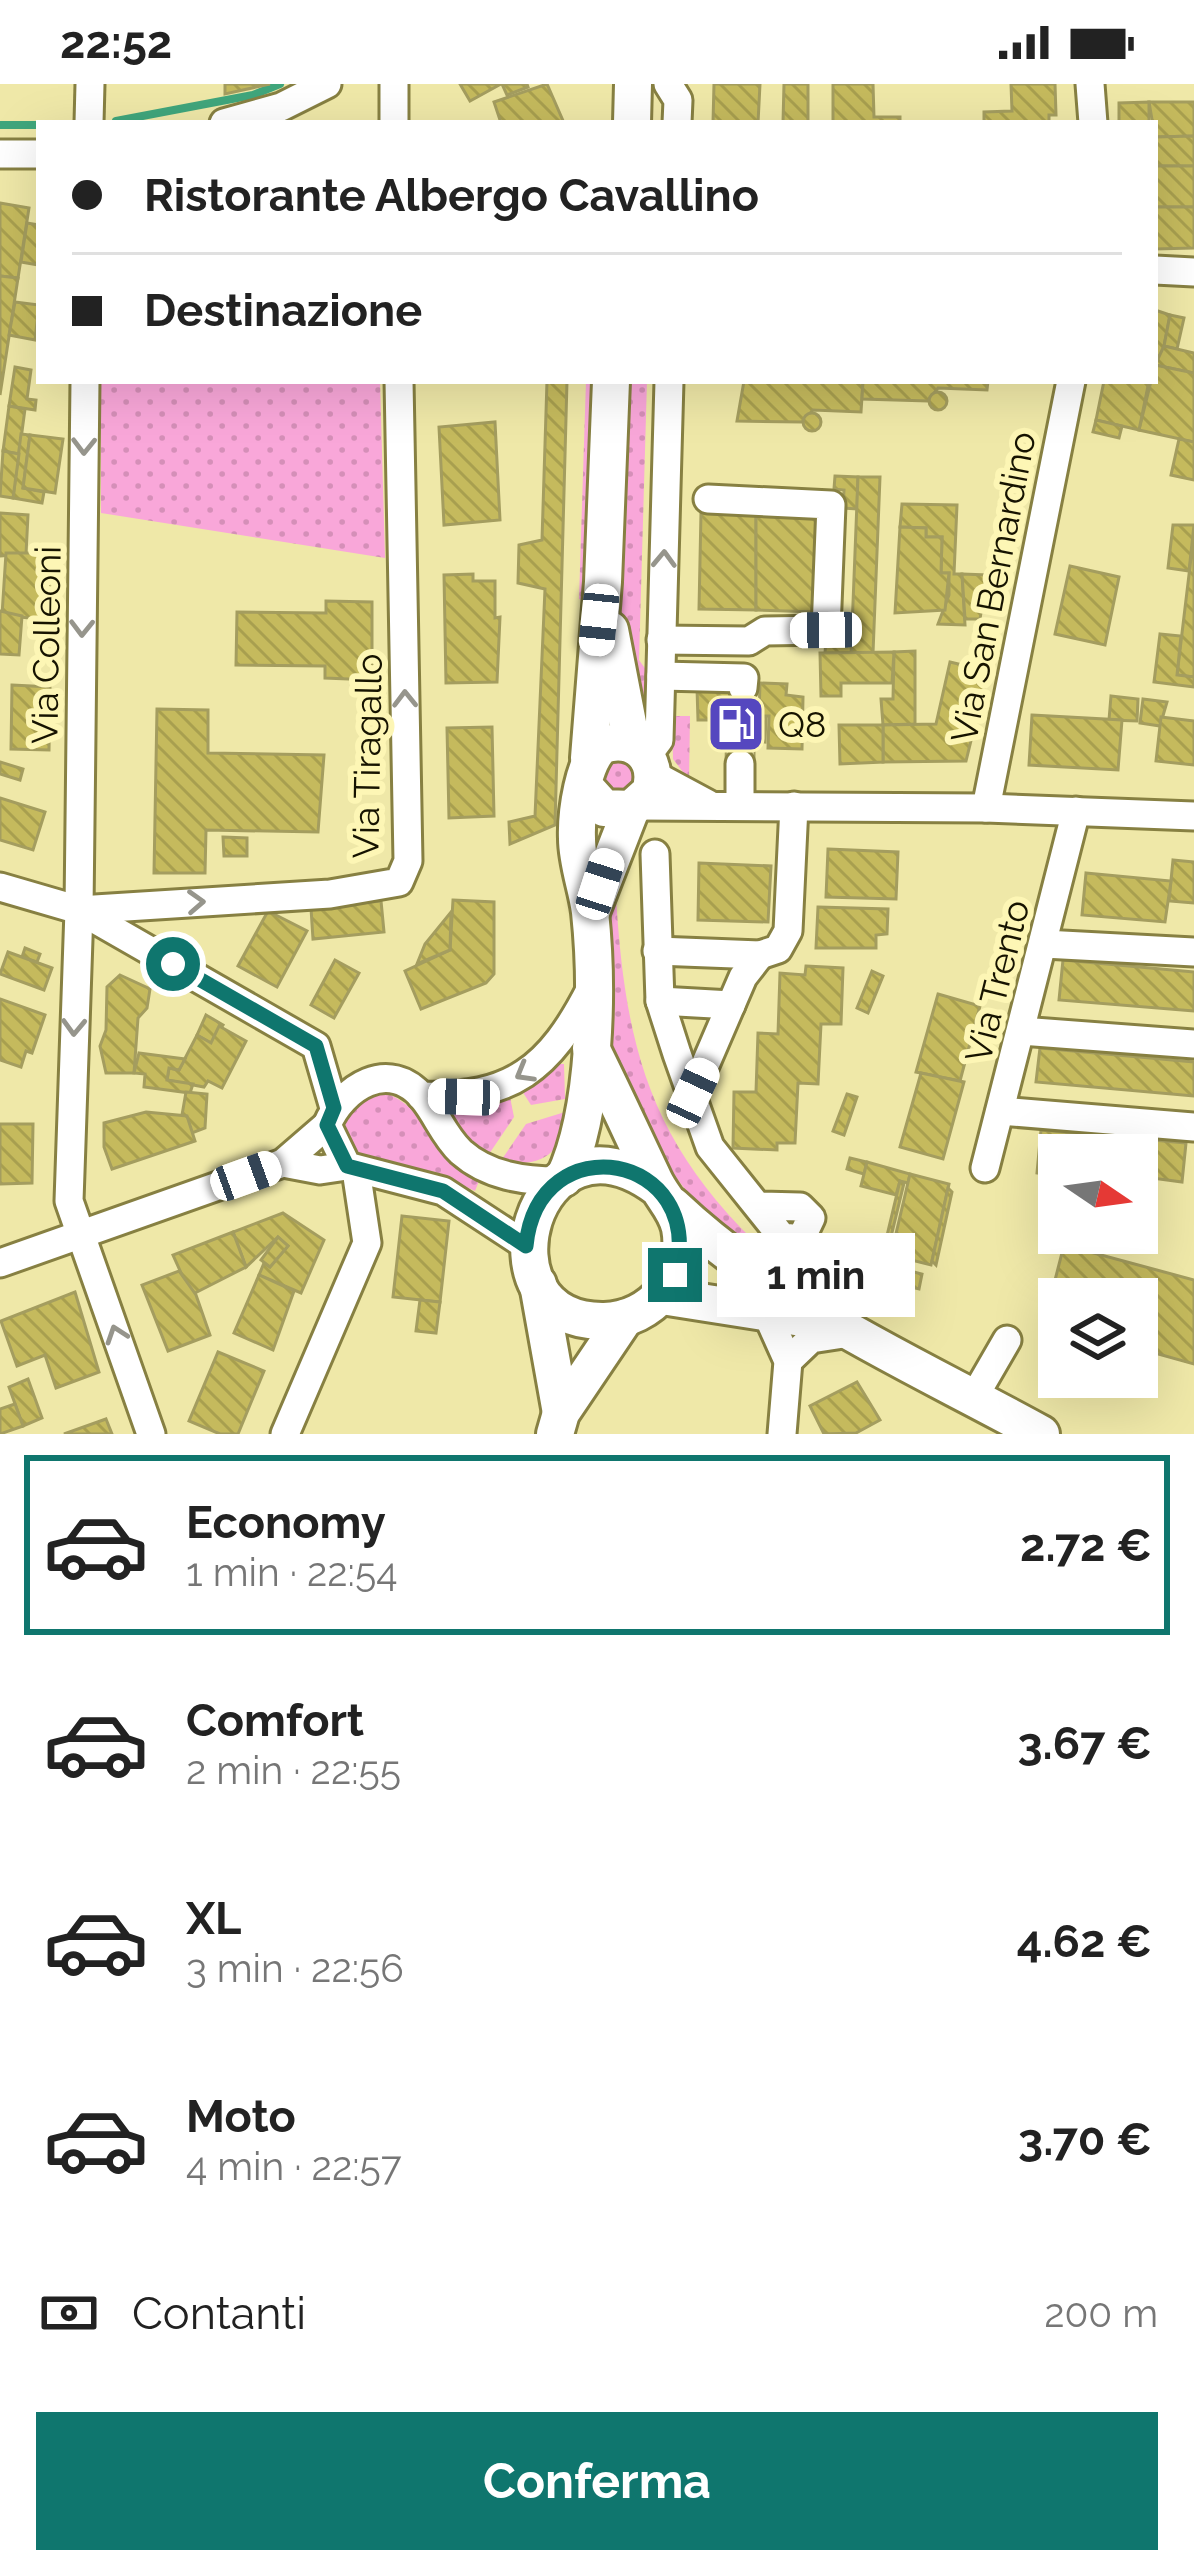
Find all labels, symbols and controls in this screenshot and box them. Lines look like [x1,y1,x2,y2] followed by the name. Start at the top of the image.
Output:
[60,16,172,69] text: 22:52
[144,169,759,222] text: Ristorante Albergo Cavallino
[144,284,422,337] text: Destinazione
[942,428,1044,746] street label: Via San Bernardino
[71,438,97,456] one-way arrow
[23,546,69,744] street label: Via Colleoni
[650,549,676,568] one-way arrow
[577,582,621,658] car
[790,611,862,649] car
[69,619,95,638] one-way arrow
[344,653,390,859] street label: Via Tiragallo
[393,689,419,708] one-way arrow
[705,693,767,755] fuel station icon: Q8
[778,703,826,745] place label: Q8
[572,844,628,924] car
[187,889,206,915] one-way arrow
[957,895,1037,1067] street label: Via Trento
[146,937,200,991] route start
[61,1018,87,1037] one-way arrow
[661,1053,725,1133] car
[516,1059,537,1082] one-way arrow
[427,1078,501,1116] car
[1038,1134,1158,1254] north arrow
[1038,1134,1158,1398] map controls
[206,1147,286,1205] car
[717,1233,915,1317] callout: 1 min
[648,1248,702,1302] route end
[767,1252,865,1298] text: 1 min
[1038,1278,1158,1398] button: layers
[106,1325,130,1346] one-way arrow
[42,1491,150,1599] icon: car
[186,1496,386,1549] text: Economy
[1020,1519,1152,1572] text: 2.72 €
[186,1549,398,1595] text: 1 min · 22:54
[42,1689,150,1797] icon: car
[186,1694,364,1747] text: Comfort
[1017,1717,1152,1770] text: 3.67 €
[186,1747,401,1793] text: 2 min · 22:55
[42,1887,150,1995] icon: car
[186,1892,241,1945] text: XL
[1017,1915,1152,1968] text: 4.62 €
[186,1945,404,1991] text: 3 min · 22:56
[42,2085,150,2193] icon: car
[186,2090,296,2143] text: Moto
[1018,2113,1152,2166] text: 3.70 €
[186,2143,402,2189] text: 4 min · 22:57
[36,2280,102,2346] icon: cash
[132,2287,306,2340] text: Contanti
[1044,2290,1158,2336] text: 200 m
[36,2412,1158,2550] button: Conferma

